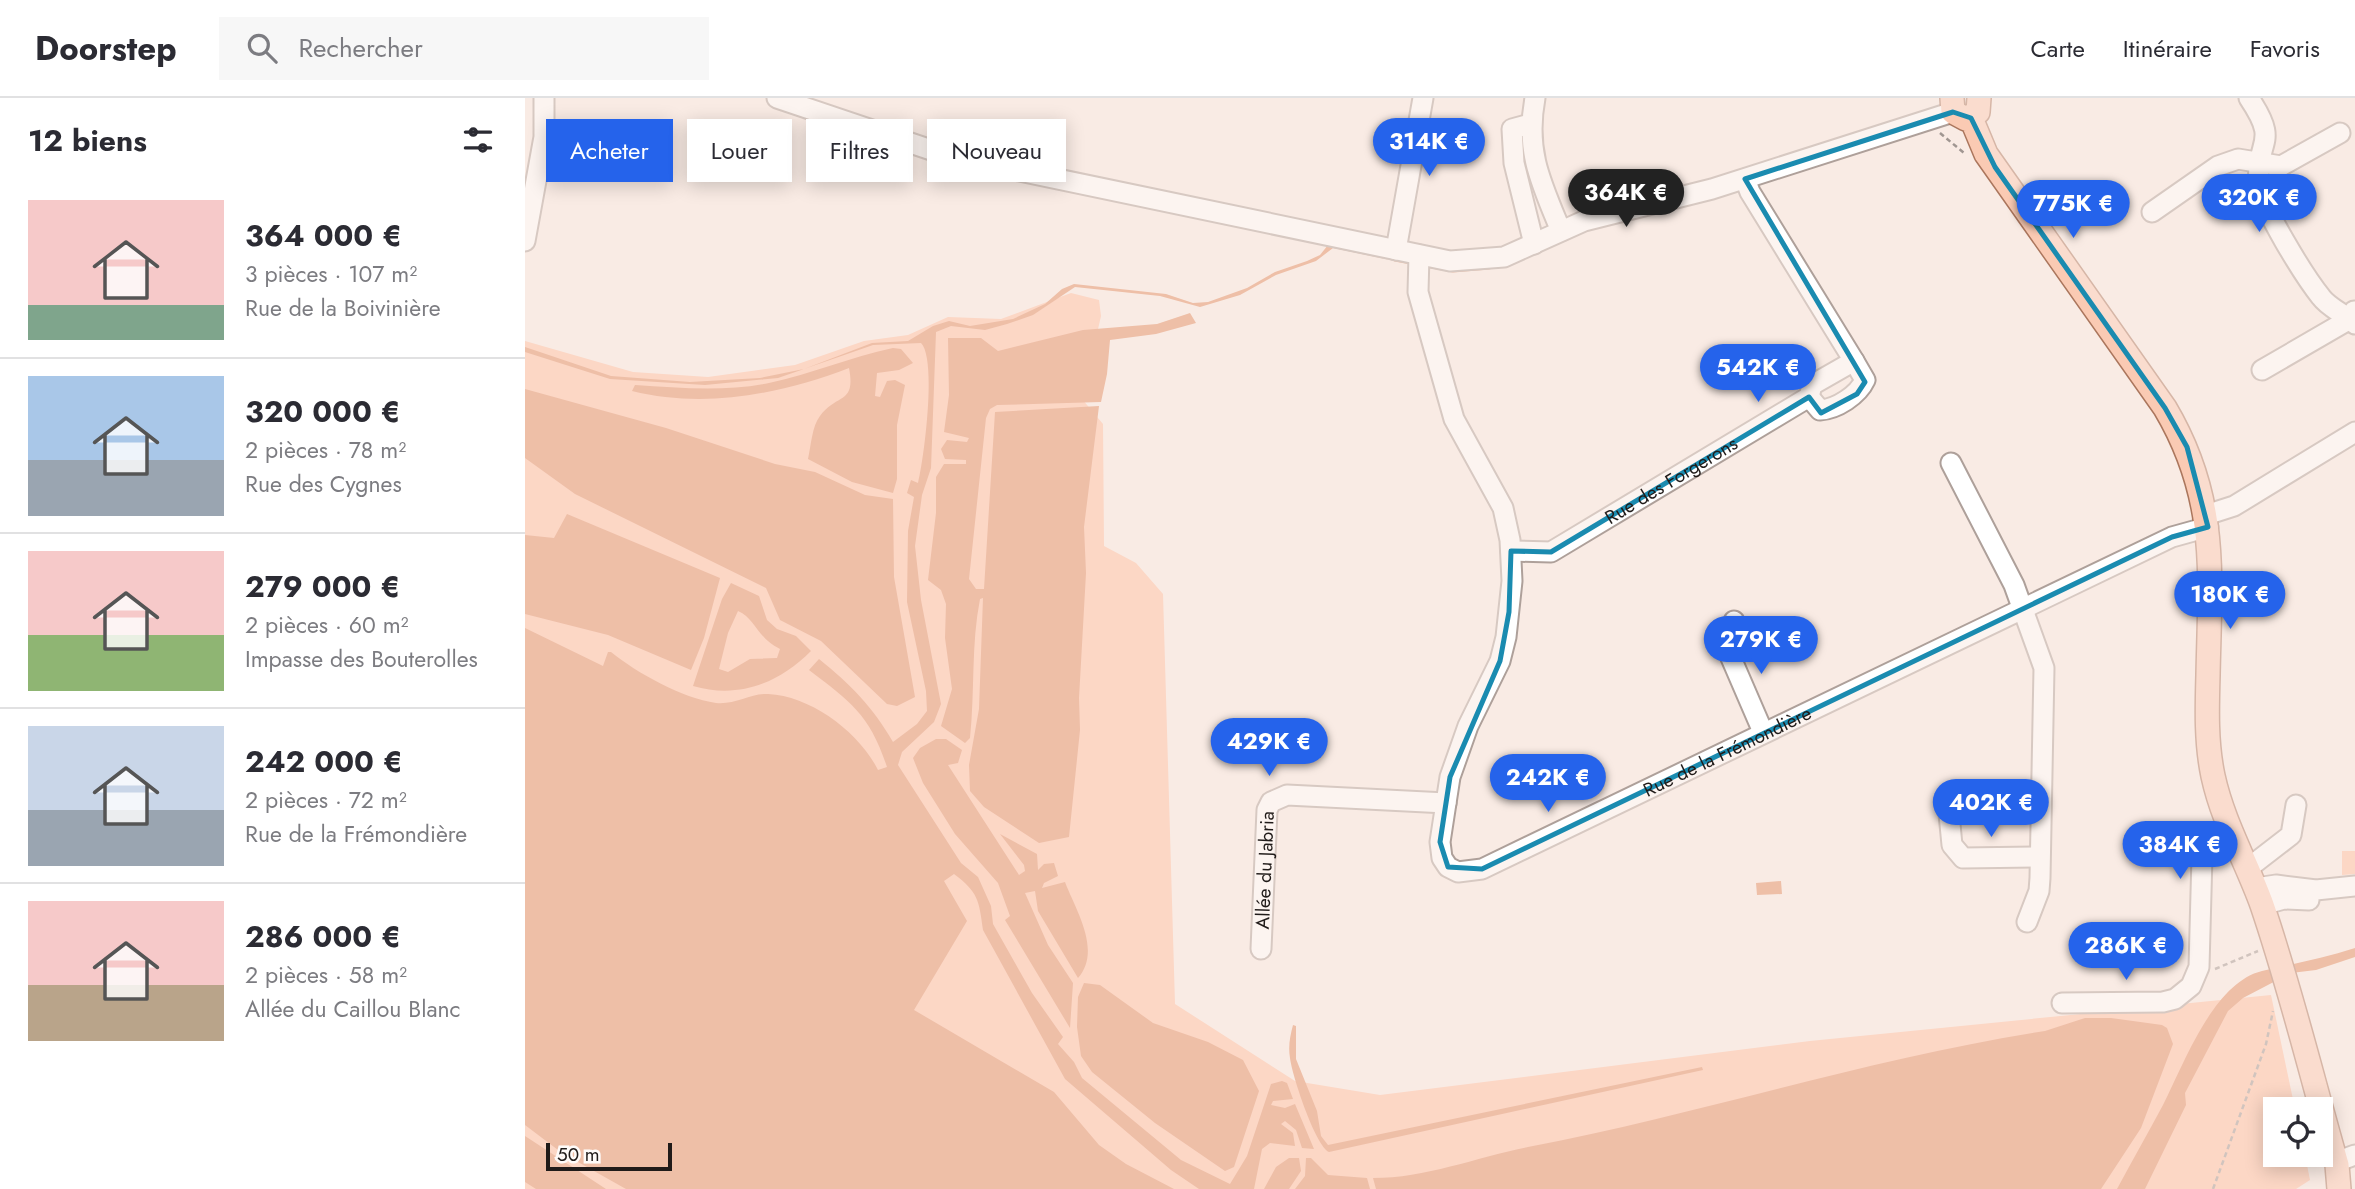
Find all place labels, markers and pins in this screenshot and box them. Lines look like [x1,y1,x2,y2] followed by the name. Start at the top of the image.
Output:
[1372,118,1486,178] pin: 314K €
[1569,170,1683,229] pin: 364K €
[2202,174,2316,234] pin: 320K €
[2016,180,2130,240] pin: 775K €
[1701,344,1815,404] pin: 542K €
[2173,572,2287,631] pin: 180K €
[1704,616,1818,676] pin: 279K €
[1212,718,1326,778] pin: 429K €
[1491,754,1605,814] pin: 242K €
[1934,780,2048,839] pin: 402K €
[2123,822,2237,881] pin: 384K €
[2069,922,2183,982] pin: 286K €

